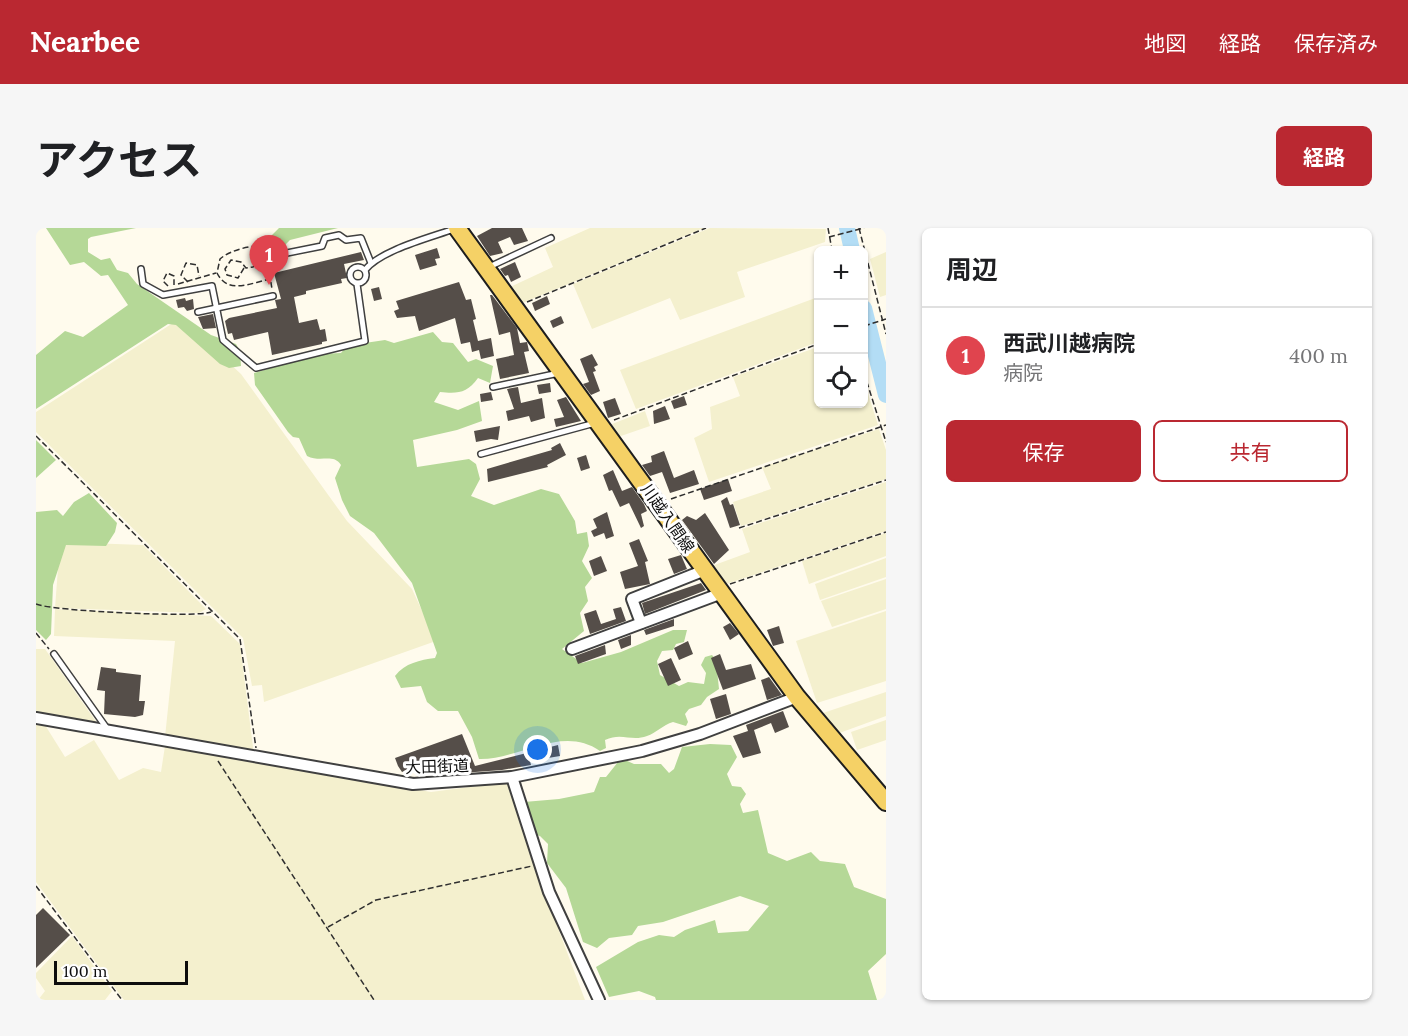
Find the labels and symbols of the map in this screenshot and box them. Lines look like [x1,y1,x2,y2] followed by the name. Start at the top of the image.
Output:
[250,236,288,285] pin: 1
[637,479,699,557] street label: 川越入間線
[523,735,552,764] your location
[405,755,469,777] street label: 大田街道
[54,958,188,986] scale bar

